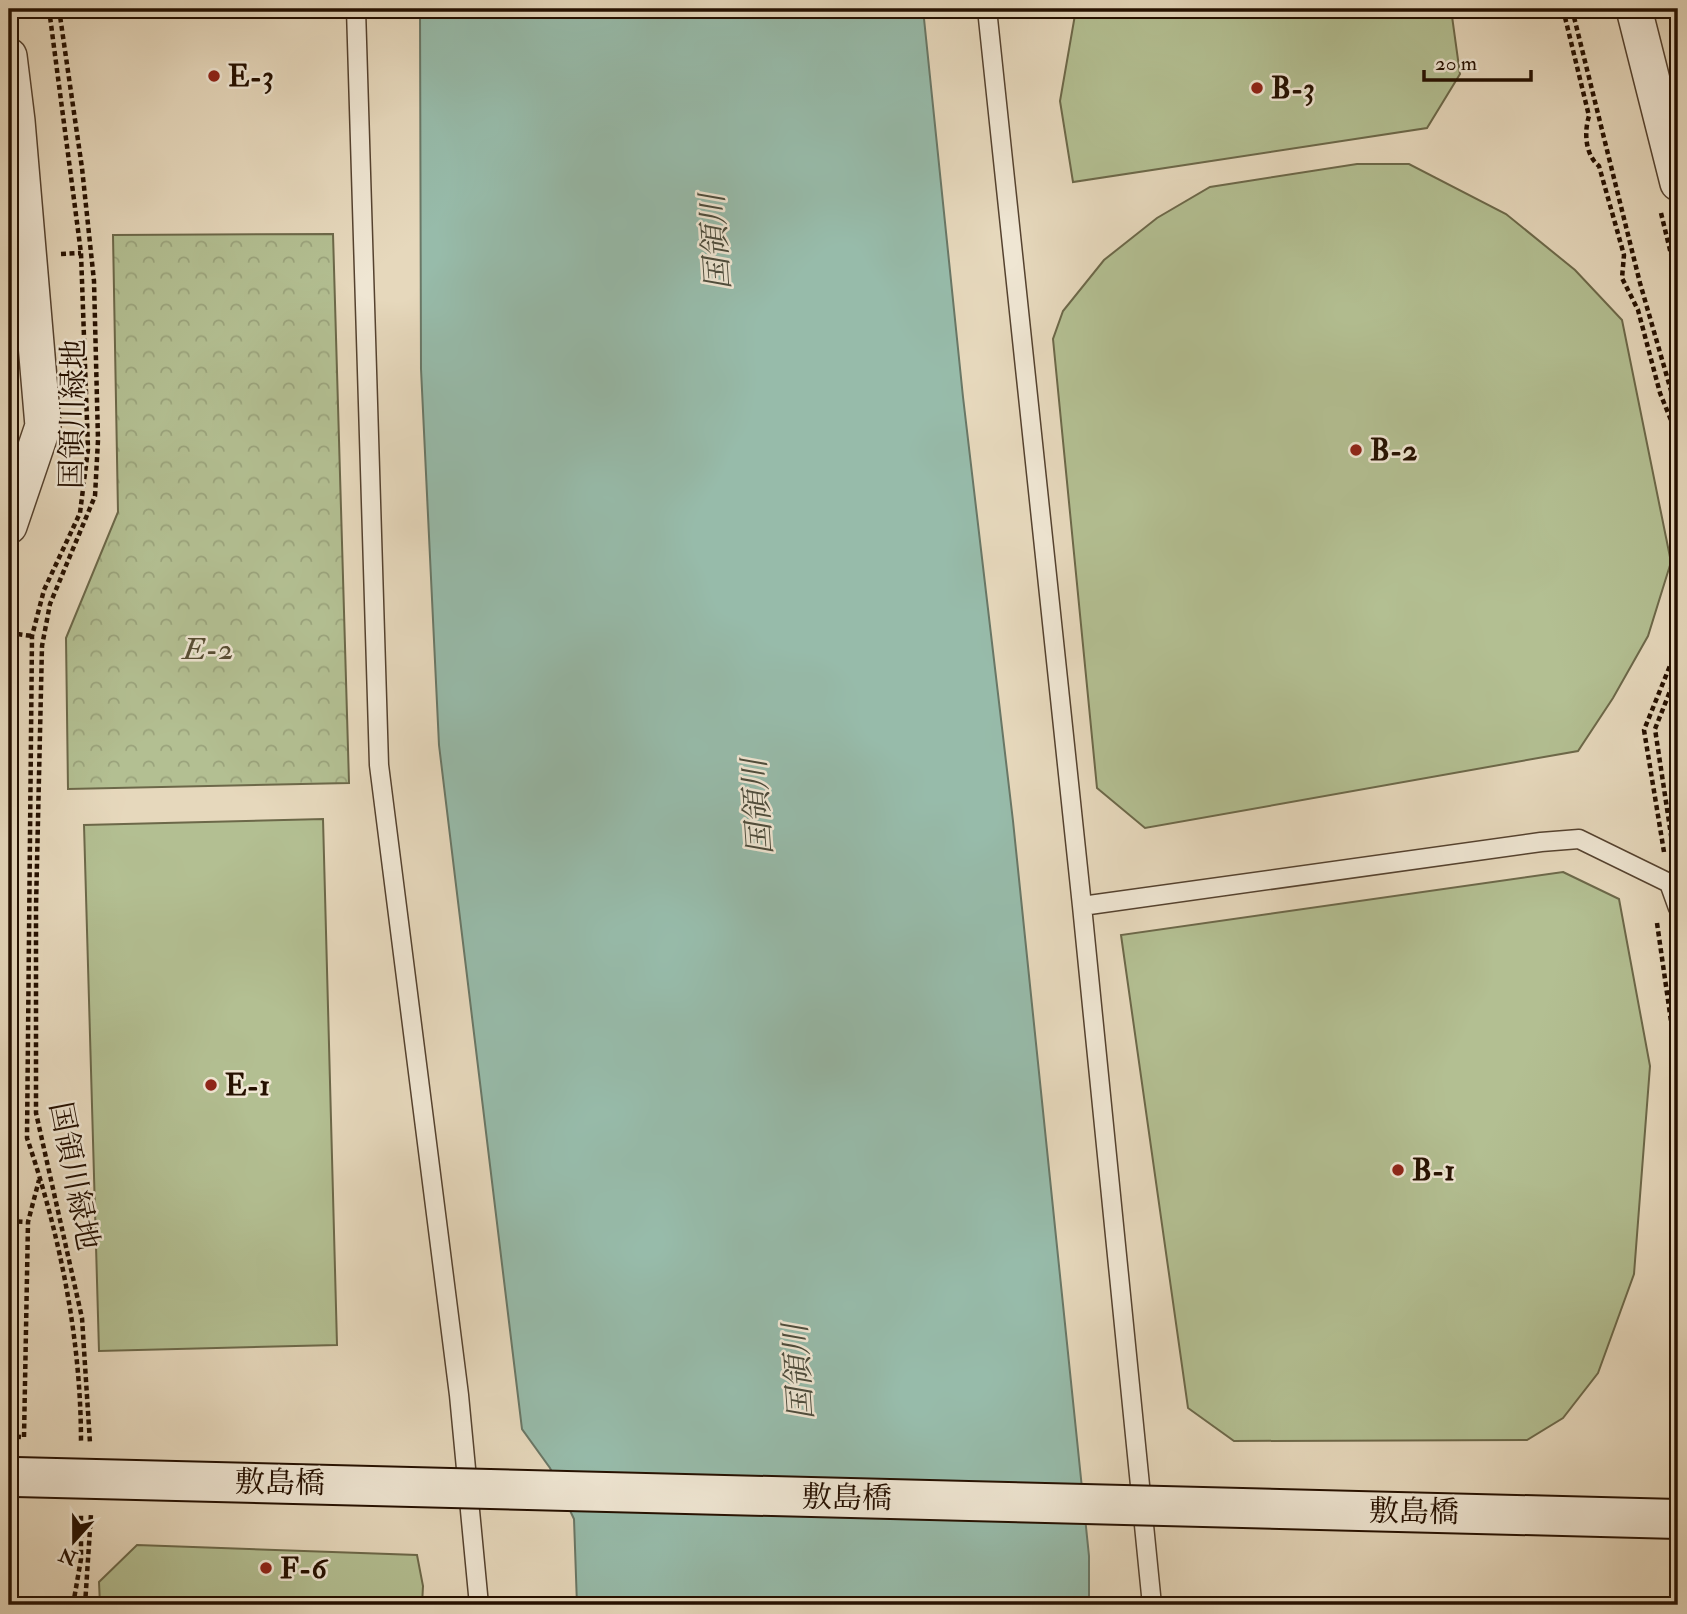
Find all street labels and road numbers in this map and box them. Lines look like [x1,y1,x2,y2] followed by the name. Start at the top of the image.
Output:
[53,339,93,489] street label: 国領川緑地
[42,1099,106,1253] street label: 国領川緑地
[235,1464,325,1502] street label: 敷島橋
[802,1479,892,1517] street label: 敷島橋
[1369,1493,1459,1531] street label: 敷島橋

